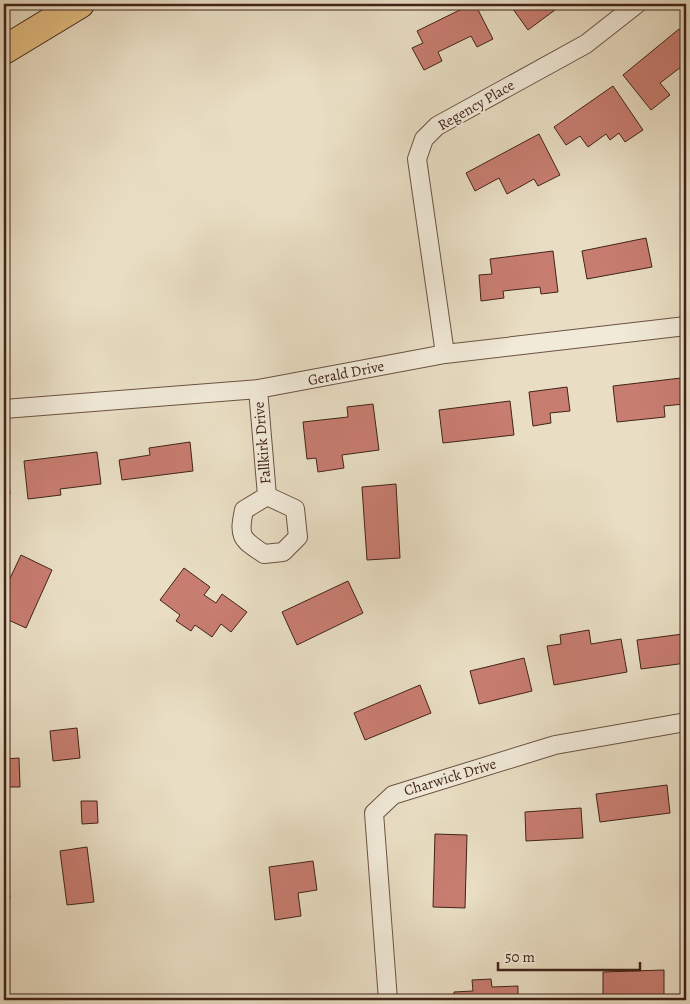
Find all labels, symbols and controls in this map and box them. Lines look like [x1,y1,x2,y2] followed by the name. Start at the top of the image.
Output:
[434,75,518,135] street label: Regency Place
[306,356,386,390] street label: Gerald Drive
[248,401,276,485] street label: Fallkirk Drive
[401,753,499,801] street label: Charwick Drive
[498,939,640,971] scale bar
[505,947,535,967] text: 50 m

